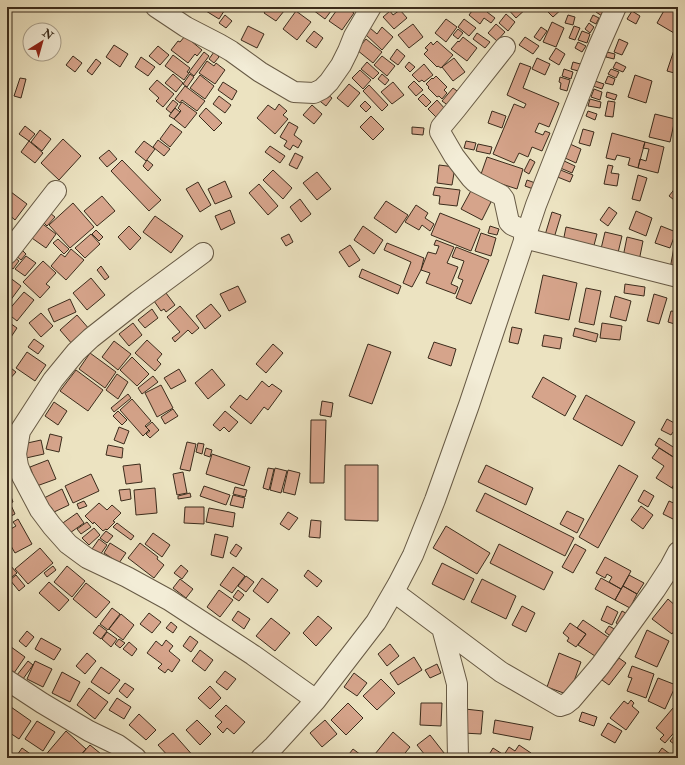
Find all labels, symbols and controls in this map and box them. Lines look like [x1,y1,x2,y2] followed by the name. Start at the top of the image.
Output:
[22,22,62,62] north arrow
[39,26,56,43] text: N

